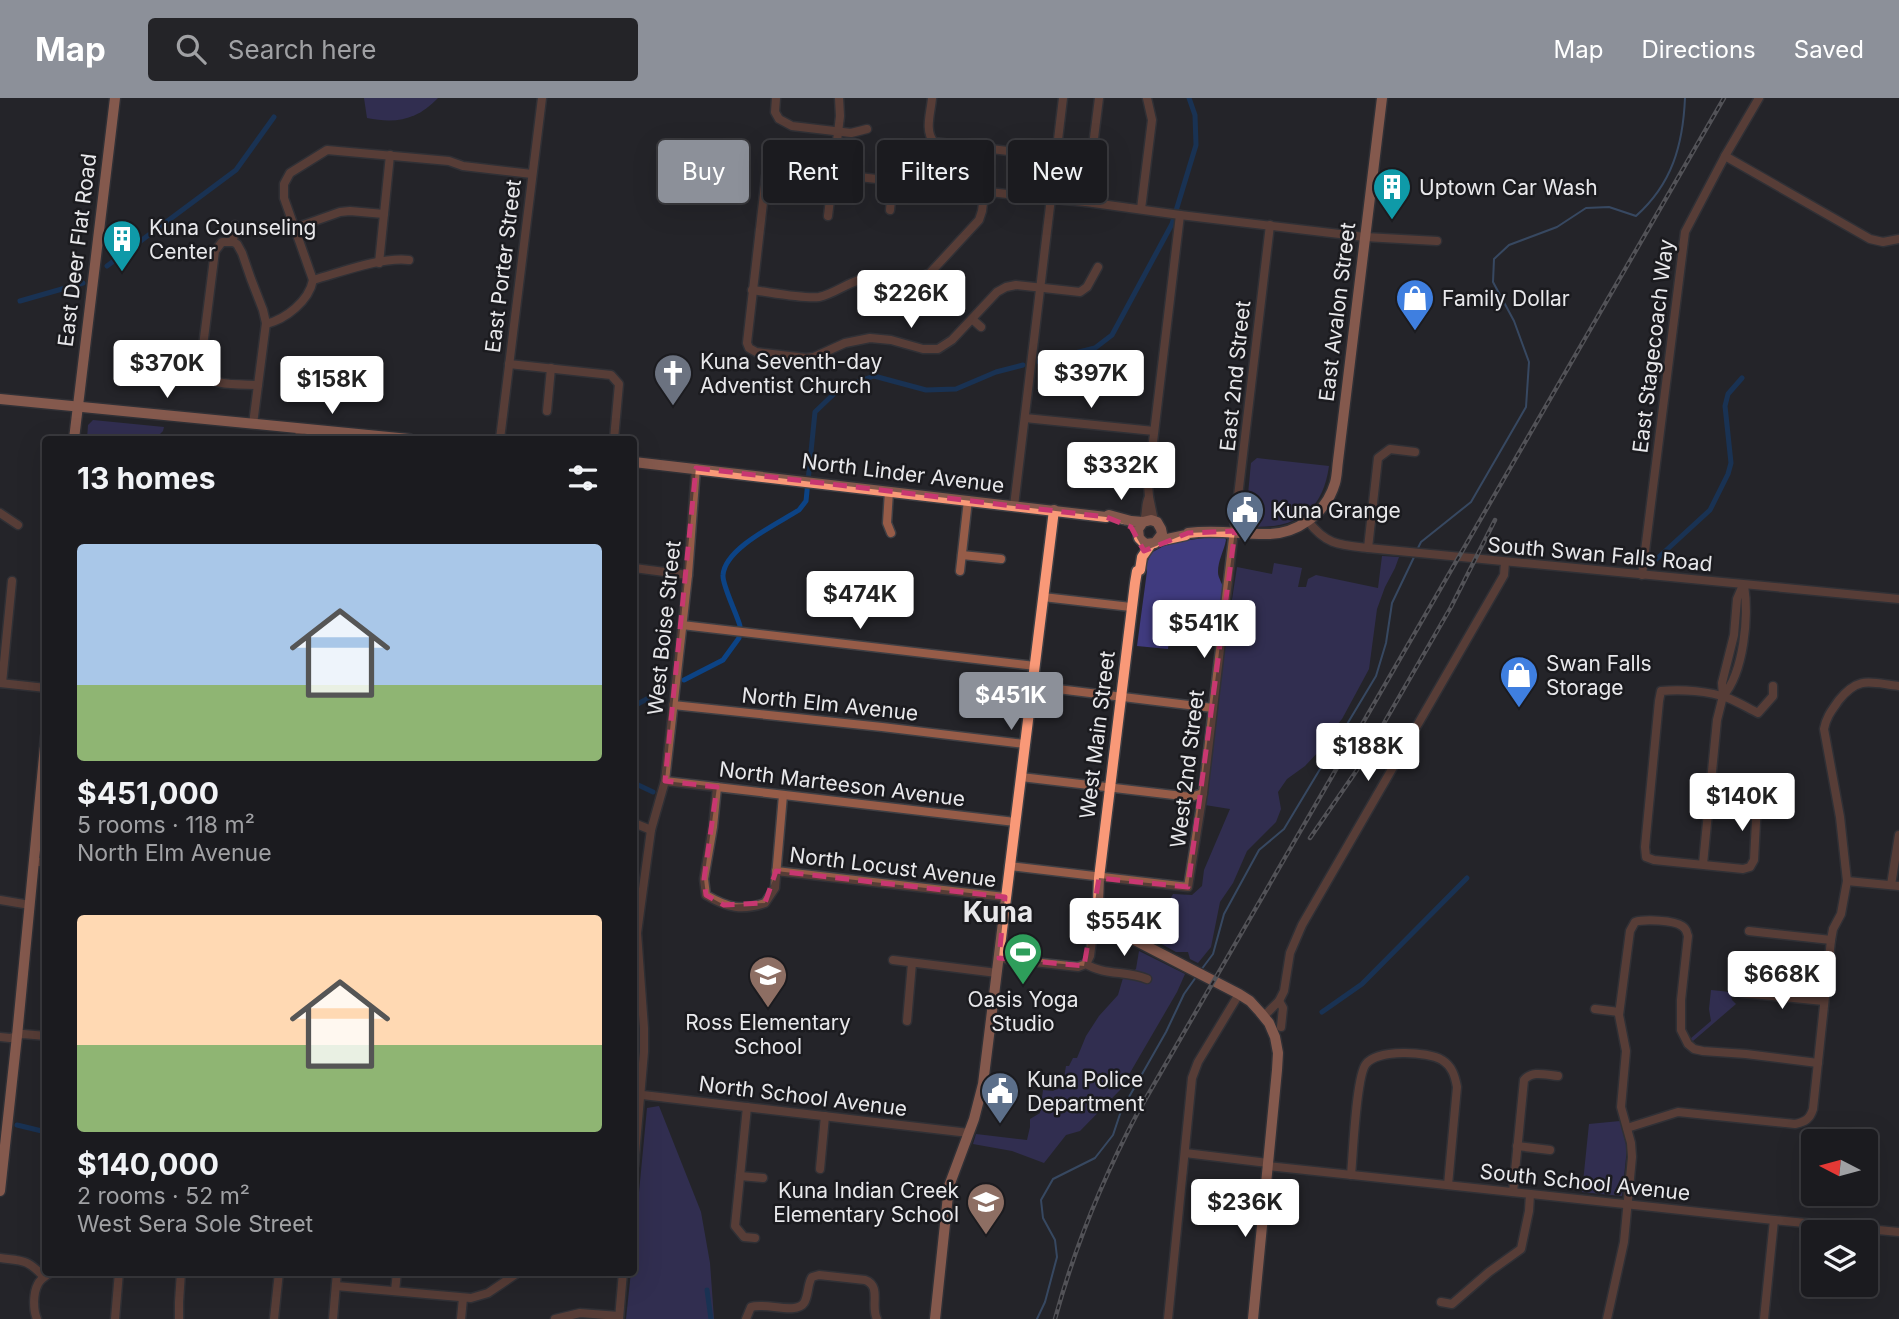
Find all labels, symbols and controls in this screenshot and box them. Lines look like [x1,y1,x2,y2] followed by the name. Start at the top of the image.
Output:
[148,18,638,81] search box
[35,29,106,69] text: Map
[172,30,210,68] icon: search
[228,34,376,65] text: Search here
[1554,35,1603,64] text: Map
[1641,35,1756,64] text: Directions
[1794,35,1864,64] text: Saved
[658,140,749,203] chip: Buy
[763,140,863,203] chip: Rent
[877,140,994,203] chip: Filters
[1008,140,1107,203] chip: New
[53,152,101,348] street label: East Deer Flat Road
[1371,166,1413,221] building icon: Uptown Car Wash
[1419,175,1598,200] place label: Uptown Car Wash
[480,178,526,354] street label: East Porter Street
[149,215,316,264] place label: Kuna Counseling Center
[101,218,143,273] building icon: Kuna Counseling Center
[1314,221,1360,403] street label: East Avalon Street
[1627,237,1679,454] street label: East Stagecoach Way
[862,271,960,330] pin: $226K
[1394,277,1436,332] shop icon: Family Dollar
[873,279,949,307] text: $226K
[1442,286,1570,311] place label: Family Dollar
[1215,299,1255,453] street label: East 2nd Street
[118,341,216,400] pin: $370K
[130,349,204,377] text: $370K
[700,349,883,398] place label: Kuna Seventh-day Adventist Church
[1042,350,1140,410] pin: $397K
[652,352,694,407] church icon: Kuna Seventh-day Adventist Church
[283,356,381,416] pin: $158K
[1054,359,1128,387] text: $397K
[296,365,368,393] text: $158K
[1072,442,1170,502] pin: $332K
[800,448,1006,498] street label: North Linder Avenue
[1083,451,1159,479] text: $332K
[564,459,602,497] icon: filters
[77,460,216,496] text: 13 homes
[1224,489,1266,544] public building icon: Kuna Grange
[1272,498,1401,523] place label: Kuna Grange
[1486,532,1714,576] street label: South Swan Falls Road
[642,539,686,717] street label: West Boise Street
[811,572,909,631] pin: $474K
[823,580,897,608] text: $474K
[277,590,403,716] icon: home
[1155,601,1253,660] pin: $541K
[1169,609,1239,637] text: $541K
[1074,649,1120,820] street label: West Main Street
[1546,651,1652,700] place label: Swan Falls Storage
[1498,654,1540,709] shop icon: Swan Falls Storage
[962,672,1060,732] pin: $451K
[975,681,1047,709] text: $451K
[740,682,920,726] street label: North Elm Avenue
[1165,688,1209,849] street label: West 2nd Street
[1319,724,1417,783] pin: $188K
[1332,732,1404,760] text: $188K
[718,756,966,812] street label: North Marteeson Avenue
[1693,774,1791,833] pin: $140K
[77,775,219,811] text: $451,000
[1706,782,1778,810] text: $140K
[77,811,255,839] text: 5 rooms · 118 m²
[77,839,272,867] text: North Elm Avenue
[788,842,998,892] street label: North Locust Avenue
[963,895,1033,929] district label: Kuna
[1075,898,1173,958] pin: $554K
[1086,907,1162,935] text: $554K
[1002,931,1044,986] sports icon: Oasis Yoga Studio
[1733,951,1831,1011] pin: $668K
[747,954,789,1009] school or university icon: Ross Elementary School
[1744,960,1820,988] text: $668K
[277,961,403,1087] icon: home
[968,987,1078,1036] place label: Oasis Yoga Studio
[685,1010,851,1059] place label: Ross Elementary School
[1027,1067,1144,1116] place label: Kuna Police Department
[979,1070,1021,1125] public building icon: Kuna Police Department
[697,1071,909,1121] street label: North School Avenue
[1801,1129,1878,1206] north arrow
[1801,1129,1878,1297] map controls
[77,1146,219,1182] text: $140,000
[1479,1159,1691,1205] street label: South School Avenue
[773,1178,959,1227] place label: Kuna Indian Creek Elementary School
[1196,1180,1294,1239] pin: $236K
[965,1181,1007,1236] school or university icon: Kuna Indian Creek Elementary School
[77,1182,250,1210] text: 2 rooms · 52 m²
[1207,1188,1283,1216] text: $236K
[77,1210,313,1238] text: West Sera Sole Street
[1801,1220,1878,1297] button: layers

